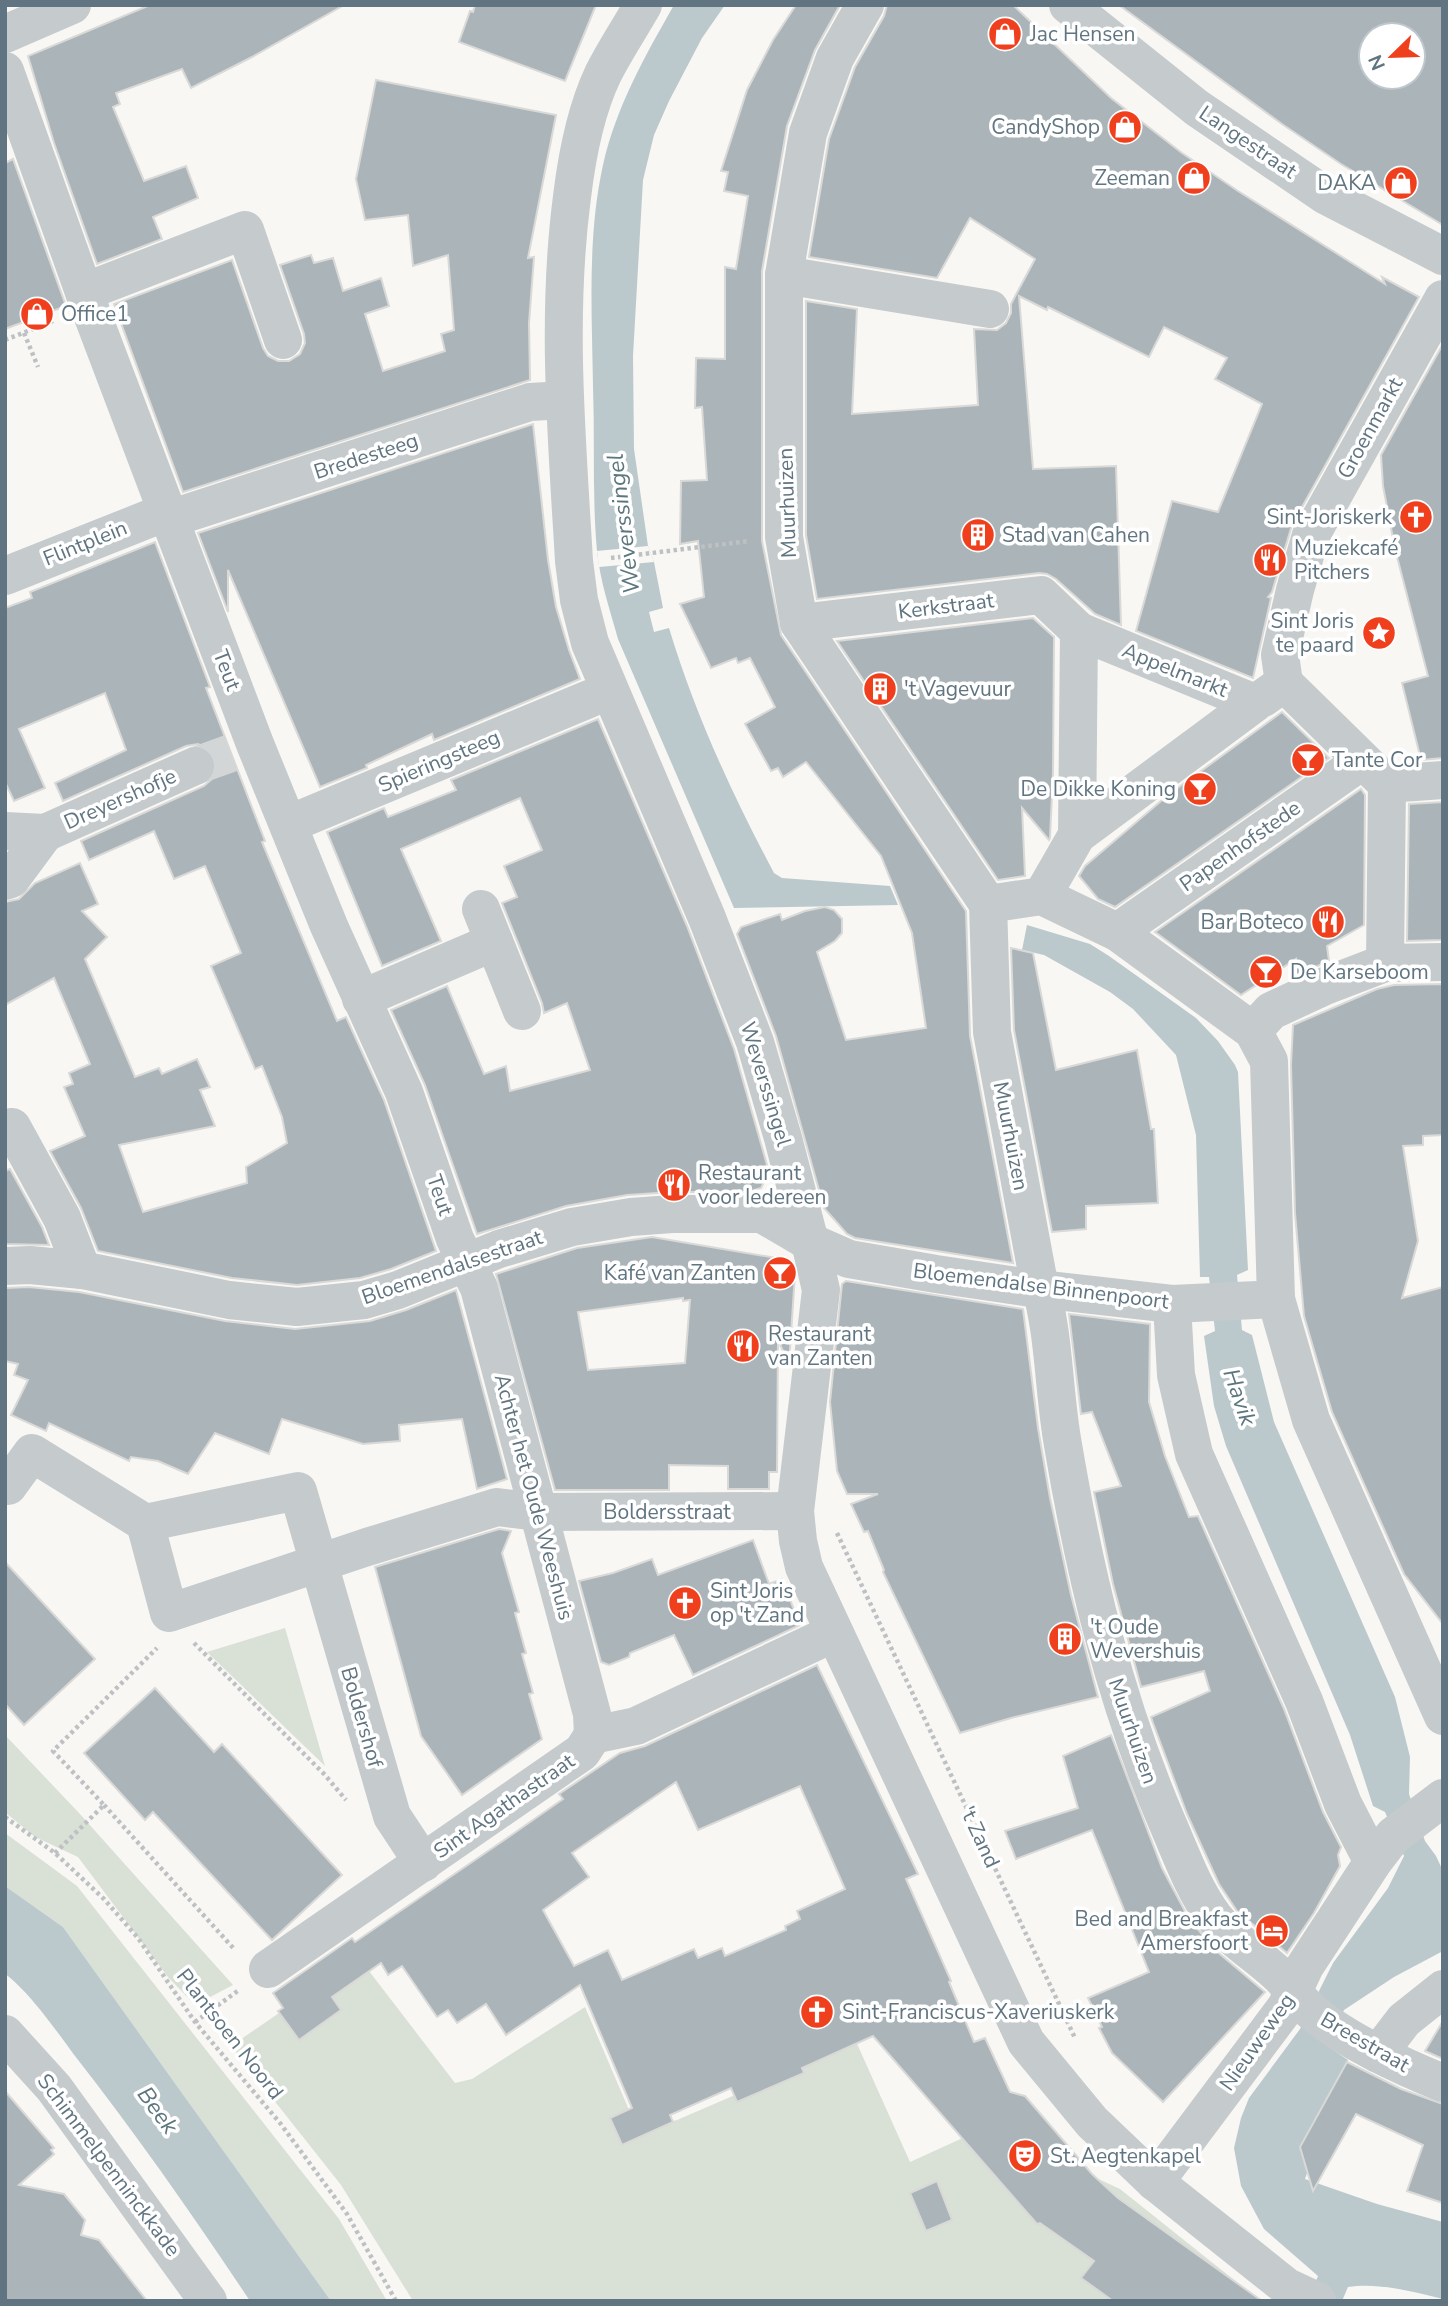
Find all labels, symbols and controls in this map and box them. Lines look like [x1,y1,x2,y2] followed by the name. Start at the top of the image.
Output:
[986,15,1024,53] shop icon: Jac Hensen
[1029,20,1135,48] place label: Jac Hensen
[1357,21,1427,91] north arrow
[1363,51,1392,74] text: N
[1194,99,1303,185] street label: Langestraat
[1106,108,1144,146] shop icon: CandyShop
[991,113,1100,141] place label: CandyShop
[1175,159,1213,197] shop icon: Zeeman
[1095,164,1170,192] place label: Zeeman
[1382,164,1420,202] shop icon: DAKA
[1318,169,1376,197] place label: DAKA
[18,295,56,333] shop icon: Office1
[61,300,129,328] place label: Office1
[1331,372,1410,484] street label: Groenmarkt
[310,426,422,486] street label: Bredesteeg
[771,447,803,559] street label: Muurhuizen
[600,452,647,596] water label: Weverssingel
[1397,498,1435,536] church icon: Sint-Joriskerk
[1266,503,1392,531] place label: Sint-Joriskerk
[39,513,131,573] street label: Flintplein
[959,516,997,554] building icon: Stad van Cahen
[1002,521,1150,549] place label: Stad van Cahen
[1294,534,1398,586] place label: Muziekcafé Pitchers
[1251,541,1289,579] restaurant icon: Muziekcafé Pitchers
[897,586,996,626] street label: Kerkstraat
[1271,607,1354,659] place label: Sint Joris te paard
[1360,614,1398,652] place icon: Sint Joris te paard
[1118,636,1232,704] street label: Appelmarkt
[207,646,248,695] street label: Teut
[861,670,899,708] building icon: 't Vagevuur
[904,675,1012,703] place label: 't Vagevuur
[374,723,504,799] street label: Spieringsteeg
[1289,741,1327,779] bar icon: Tante Cor
[1332,746,1423,774] place label: Tante Cor
[60,762,180,836] street label: Dreyershofje
[1181,770,1219,808] bar icon: De Dikke Koning
[1020,775,1176,803] place label: De Dikke Koning
[1174,794,1306,898] street label: Papenhofstede
[1309,903,1347,941] restaurant icon: Bar Boteco
[1200,908,1304,936] place label: Bar Boteco
[1247,953,1285,991] bar icon: De Karseboom
[1290,958,1429,986] place label: De Karseboom
[734,1018,798,1150] street label: Weverssingel
[987,1079,1035,1193] street label: Muurhuizen
[698,1159,827,1211] place label: Restaurant voor Iedereen
[655,1166,693,1204] restaurant icon: Restaurant voor Iedereen
[420,1171,460,1220] street label: Teut
[358,1223,547,1311] street label: Bloemendalsestraat
[761,1254,799,1292] bar icon: Kafé van Zanten
[912,1256,1171,1316] street label: Bloemendalse Binnenpoort
[604,1259,756,1287] place label: Kafé van Zanten
[768,1320,873,1372] place label: Restaurant van Zanten
[724,1327,762,1365] restaurant icon: Restaurant van Zanten
[1215,1365,1264,1430] water label: Havik
[488,1371,580,1623] street label: Achter het Oude Weeshuis
[603,1498,731,1526] street label: Boldersstraat
[710,1577,804,1629] place label: Sint Joris op 't Zand
[666,1584,704,1622] church icon: Sint Joris op 't Zand
[1090,1613,1201,1665] place label: 't Oude Wevershuis
[1046,1620,1084,1658] building icon: 't Oude Wevershuis
[334,1663,390,1772] street label: Boldershof
[1102,1674,1164,1788] street label: Muurhuizen
[428,1747,580,1865] street label: Sint Agathastraat
[954,1802,1006,1872] street label: 't Zand
[1075,1905,1249,1957] place label: Bed and Breakfast Amersfoort
[1253,1912,1291,1950] hotel icon: Bed and Breakfast Amersfoort
[170,1963,290,2105] street label: Plantsoen Noord
[1213,1988,1301,2096] street label: Nieuweweg
[798,1993,836,2031] church icon: Sint-Franciscus-Xaveriuskerk
[842,1998,1115,2026] place label: Sint-Franciscus-Xaveriuskerk
[1315,2005,1415,2079] street label: Breestraat
[31,2068,187,2262] street label: Schimmelpenninckkade
[130,2080,186,2141] water label: Beek
[1006,2137,1044,2175] theatre icon: St. Aegtenkapel
[1050,2142,1202,2170] place label: St. Aegtenkapel

